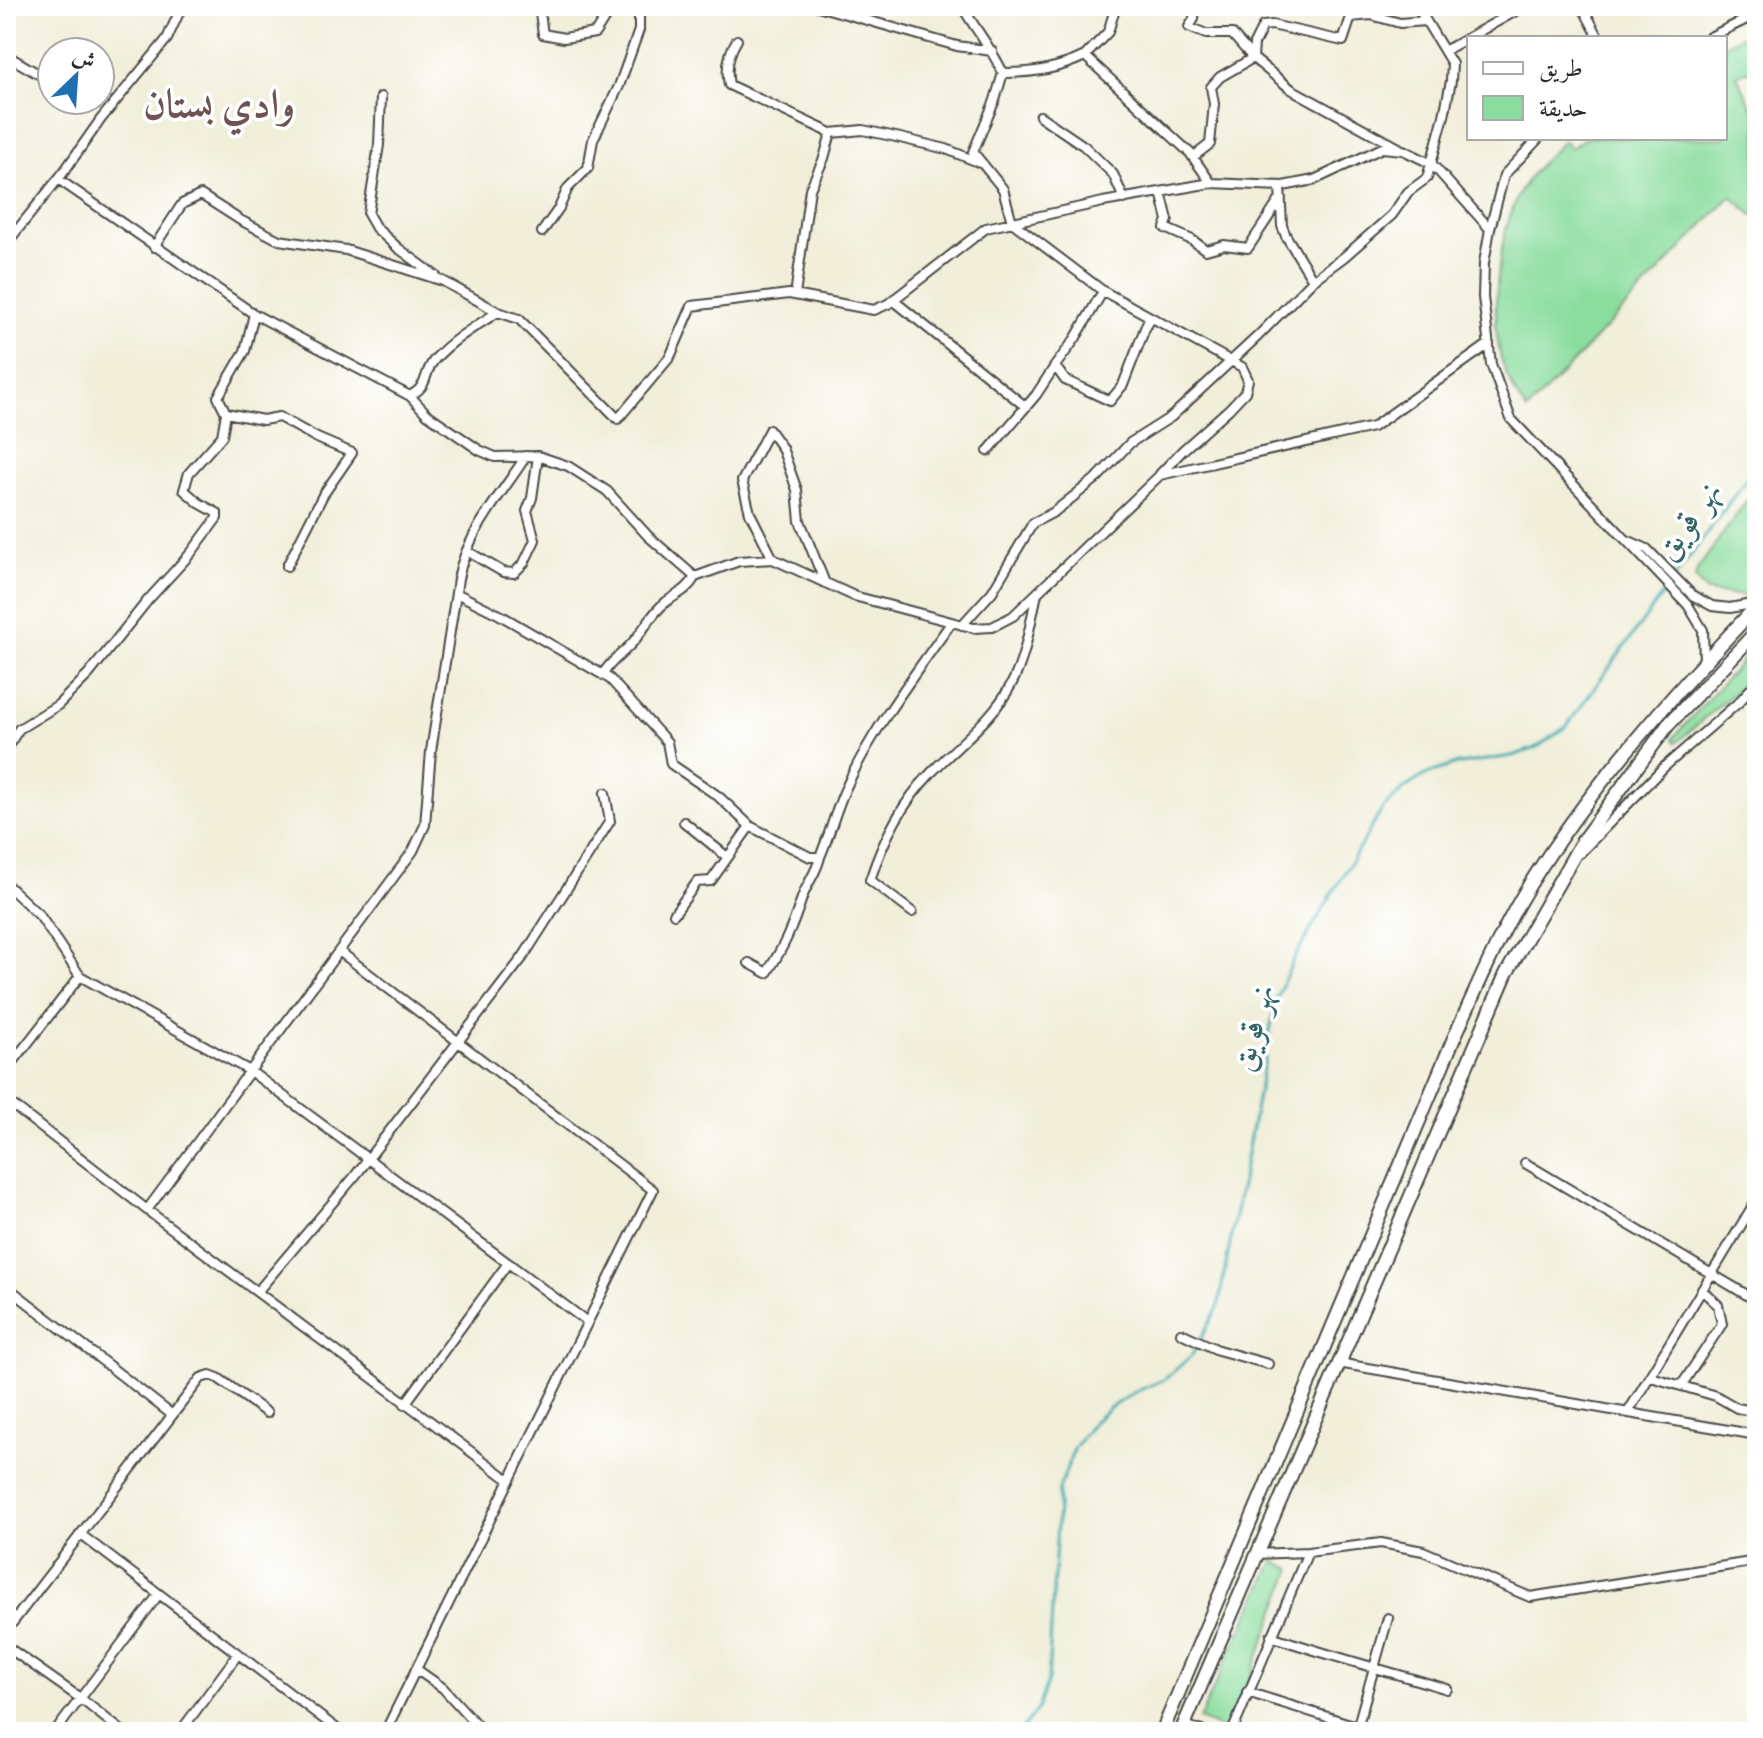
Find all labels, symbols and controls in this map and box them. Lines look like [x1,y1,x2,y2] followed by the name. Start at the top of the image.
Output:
[36,36,116,116] north arrow
[1467,36,1727,140] legend
[68,42,99,77] text: ش
[1539,54,1583,85] text: طريق
[143,81,295,136] district label: وادي بستان
[1539,94,1588,125] text: حديقة
[1645,471,1733,569] water label: نهر قويق
[1221,979,1286,1077] water label: نهر قويق

